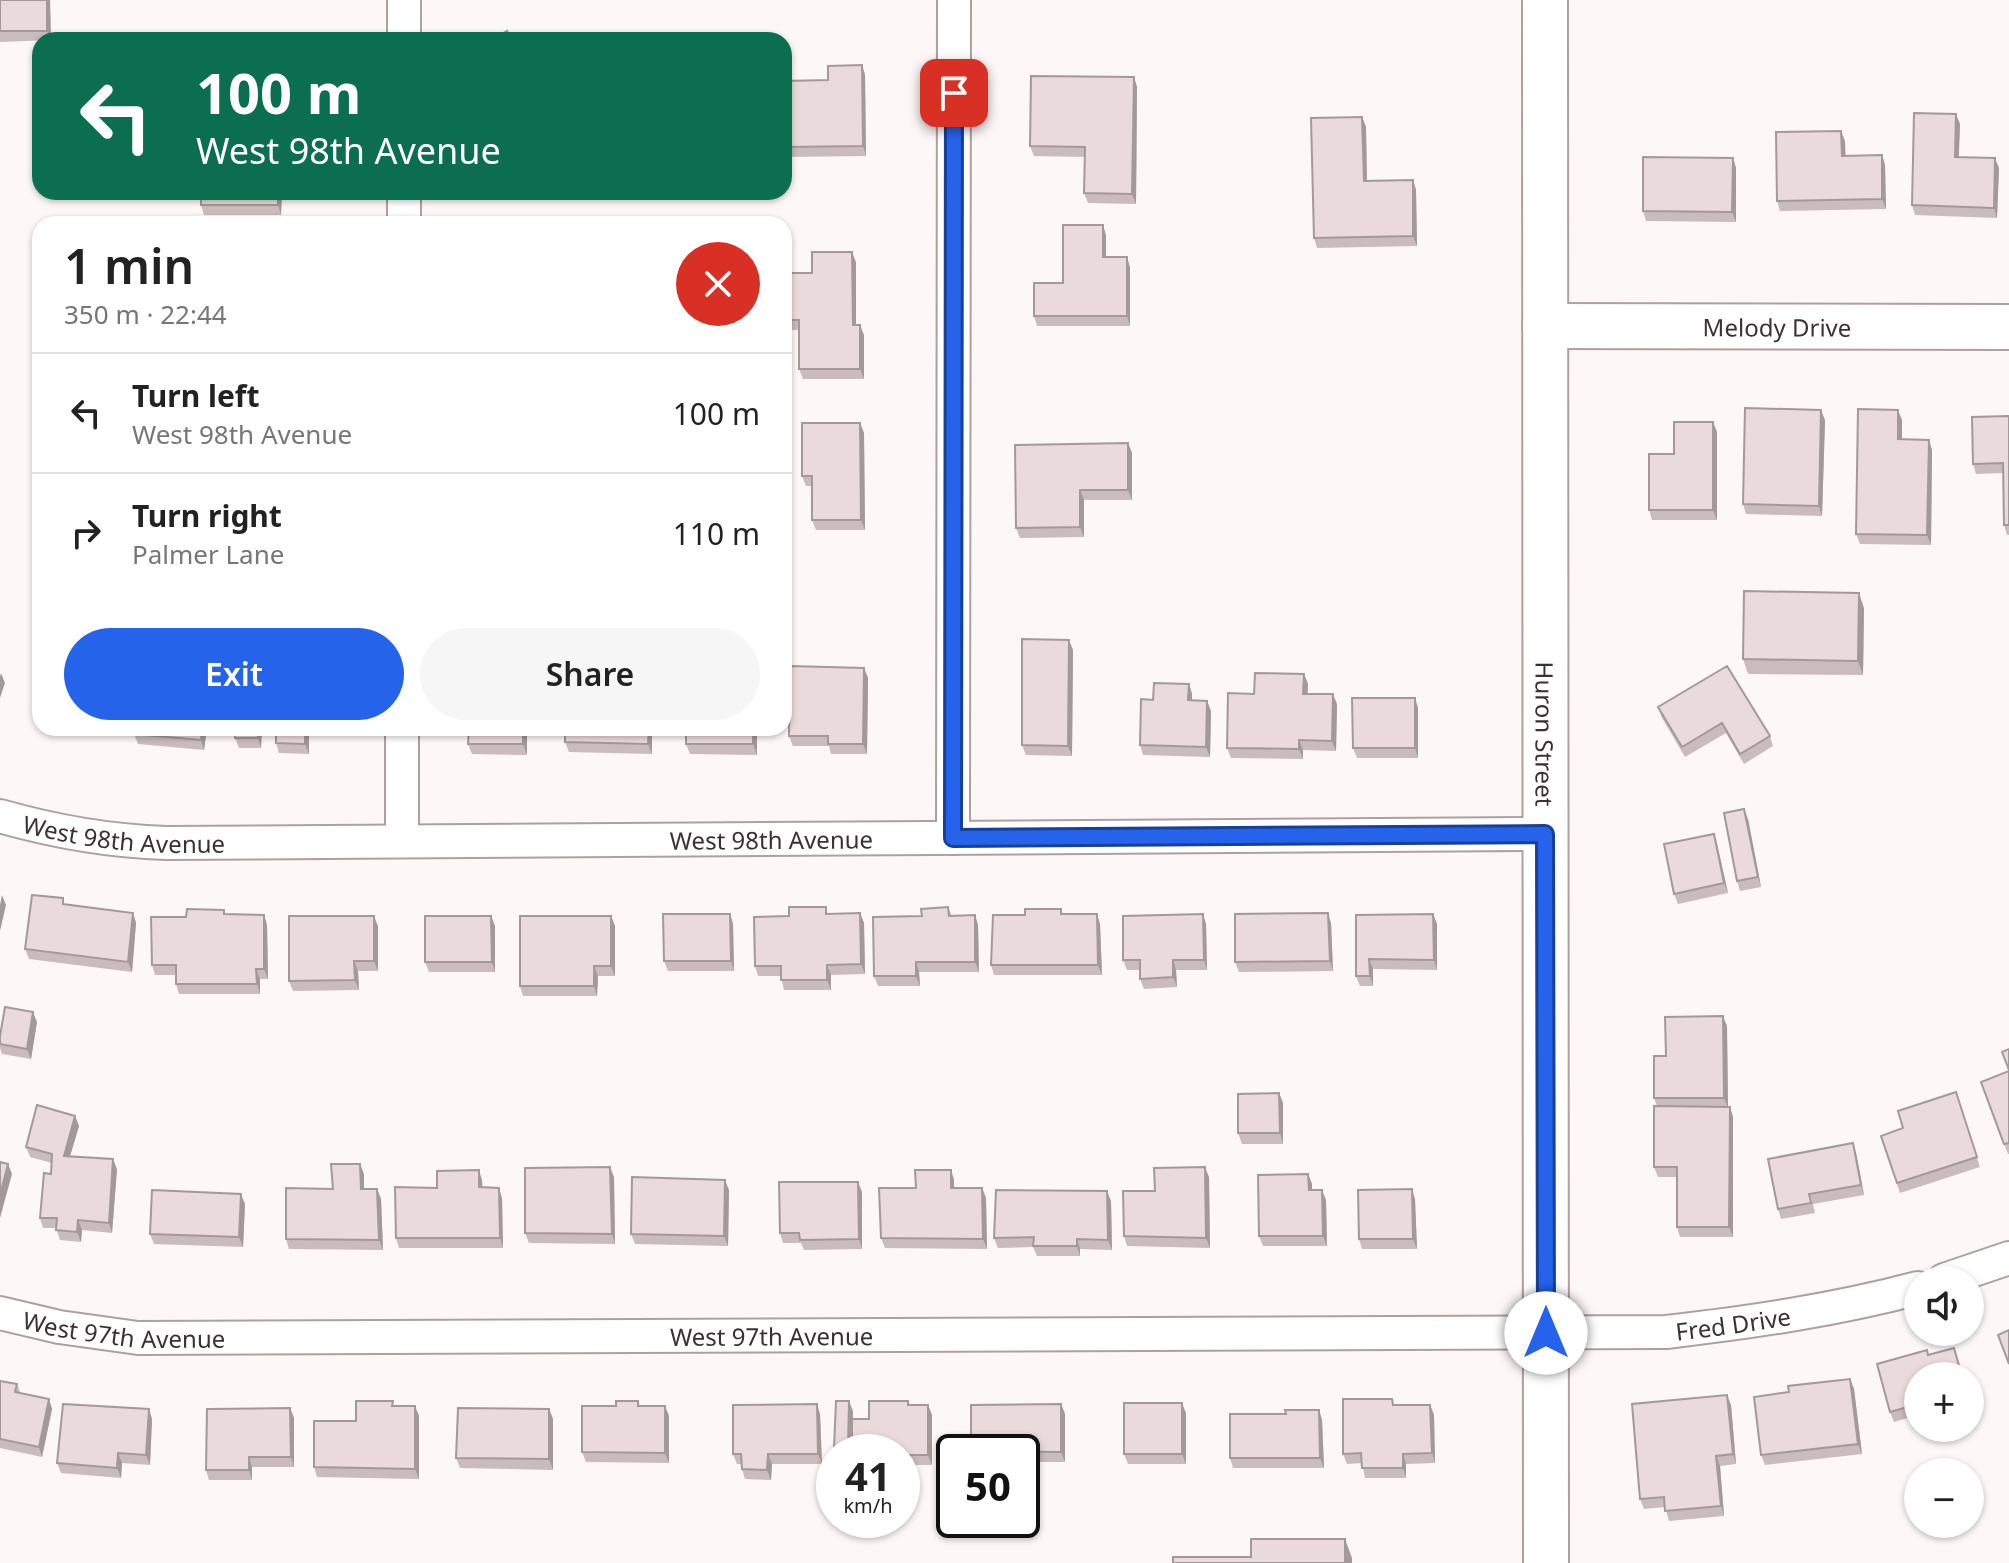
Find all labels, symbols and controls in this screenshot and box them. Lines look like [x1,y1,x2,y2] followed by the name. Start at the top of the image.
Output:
[196,54,361,130] text: 100 m
[920,59,988,127] pin
[64,64,168,168] icon: left
[932,71,976,115] icon: arrive
[196,126,501,175] text: West 98th Avenue
[64,233,194,298] text: 1 min
[676,242,760,326] button: close
[64,296,227,332] text: 350 m · 22:44
[1703,310,1851,343] street label: Melody Drive
[132,375,260,416] text: Turn left
[64,391,108,435] icon: left
[673,393,760,434] text: 100 m
[132,416,352,452] text: West 98th Avenue
[132,495,282,536] text: Turn right
[64,511,108,555] icon: right
[673,513,760,554] text: 110 m
[132,536,284,572] text: Palmer Lane
[64,628,404,720] button: Exit
[420,628,760,720] button: Share
[1529,662,1562,807] street label: Huron Street
[20,806,225,860] street label: West 98th Avenue
[670,822,873,856] street label: West 98th Avenue
[1904,1266,1984,1538] map controls
[1904,1266,1984,1346] button: sound
[1504,1291,1588,1375] position arrow
[1674,1299,1793,1347] street label: Fred Drive
[20,1303,225,1355] street label: West 97th Avenue
[670,1319,873,1352] street label: West 97th Avenue
[1904,1362,1984,1442] button: +
[936,1434,1040,1538] speed limit sign: 50
[845,1448,891,1503] text: 41
[1904,1458,1984,1538] button: −
[843,1492,893,1519] text: km/h

